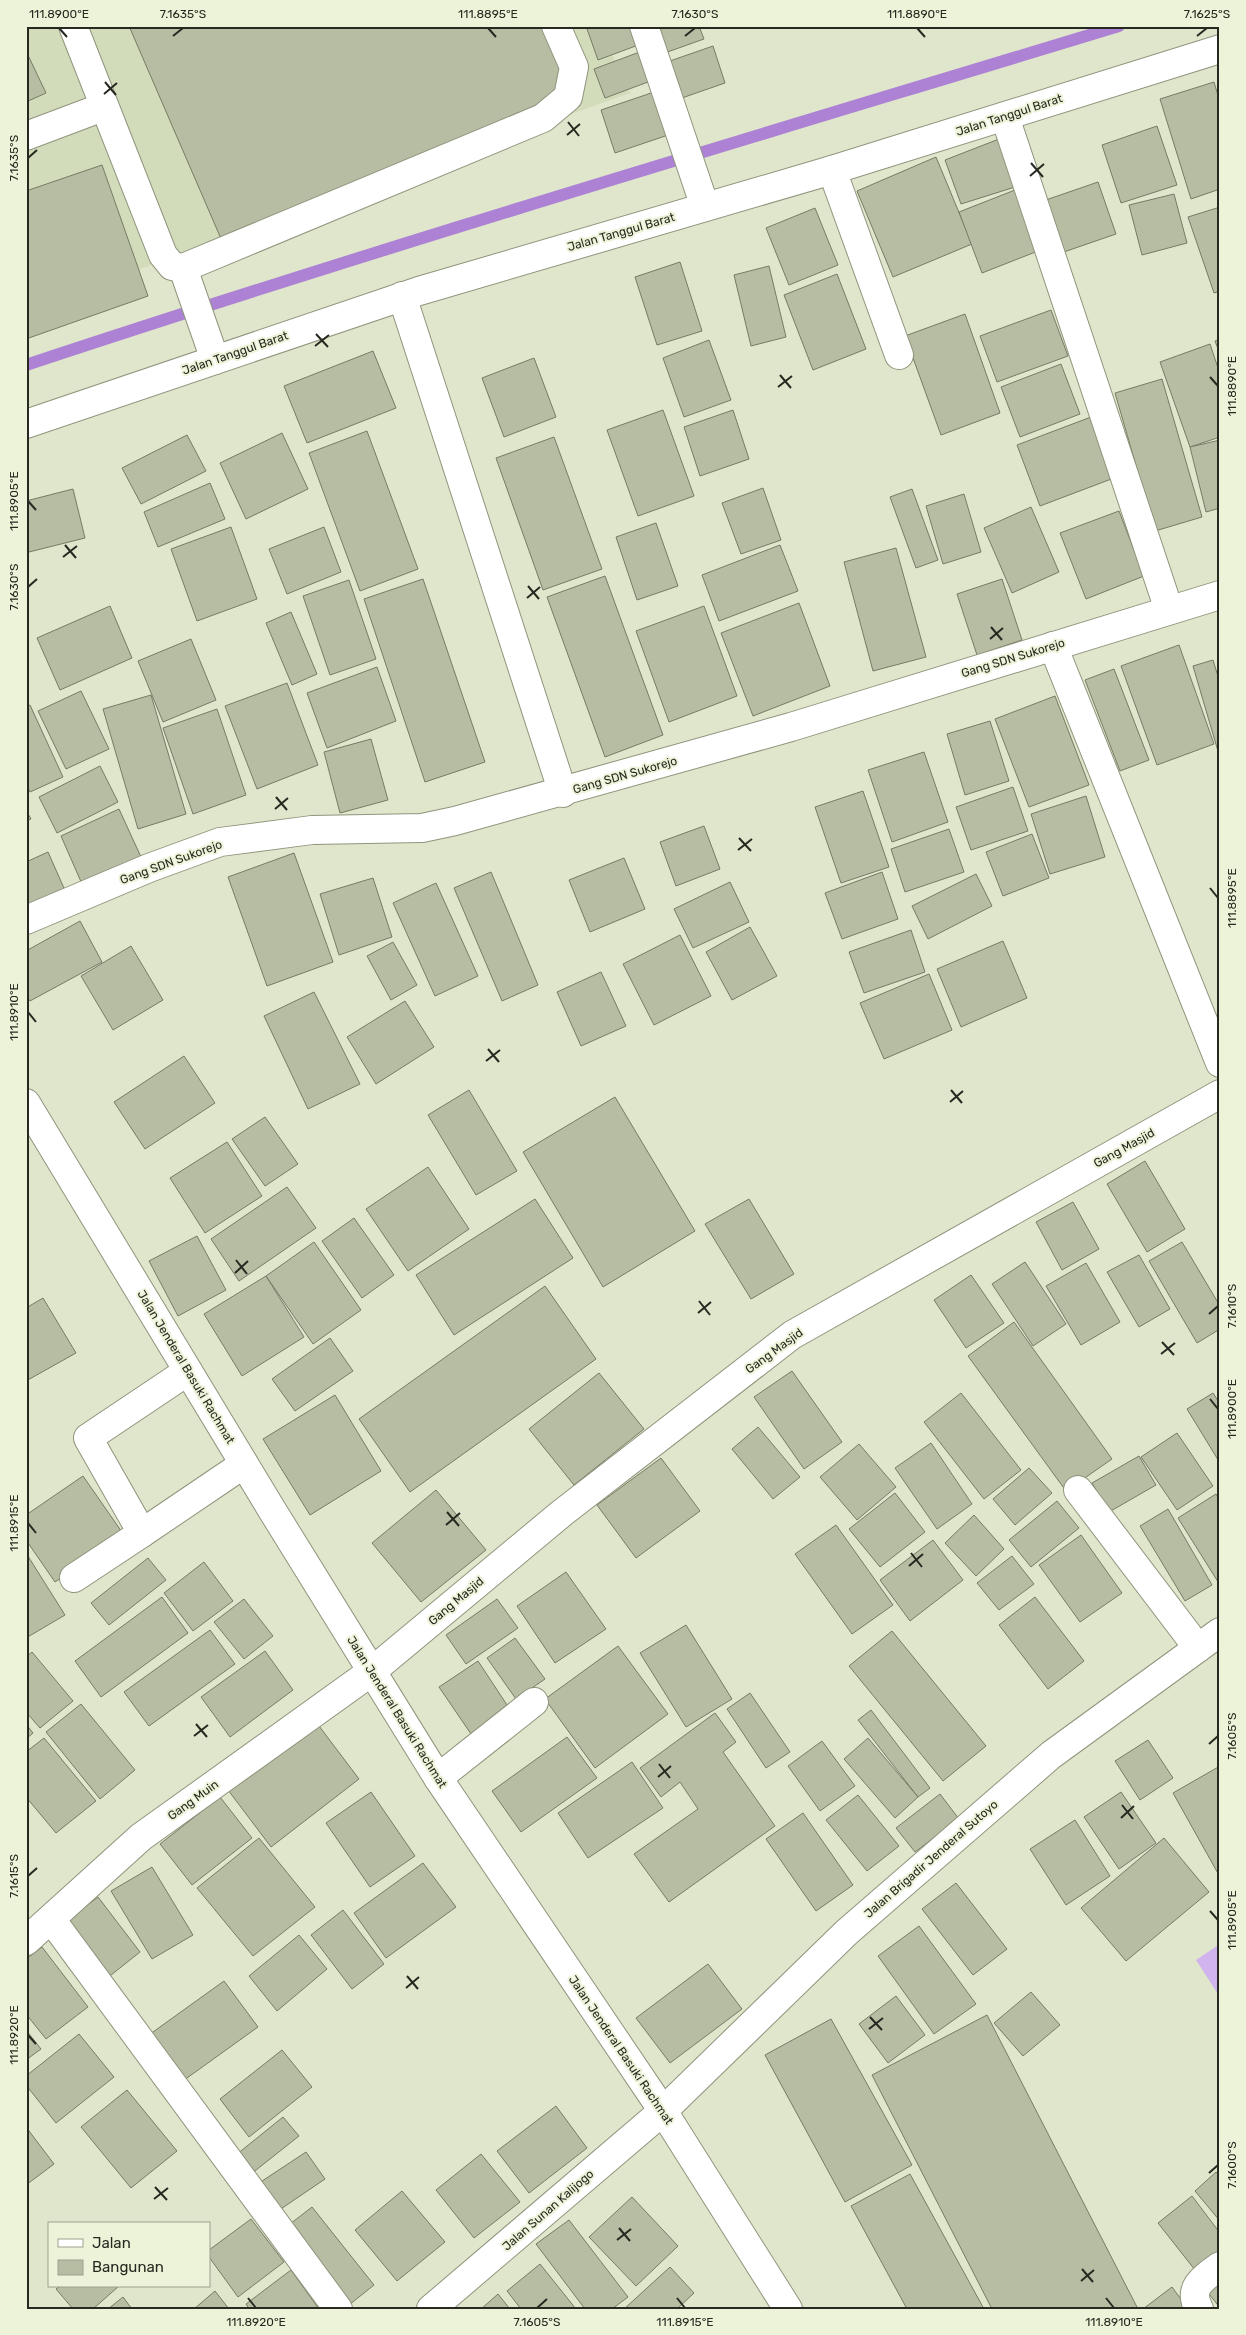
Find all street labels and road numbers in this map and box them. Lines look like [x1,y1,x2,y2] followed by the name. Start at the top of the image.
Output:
[954,91,1064,139] street label: Jalan Tanggul Barat
[566,210,677,254] street label: Jalan Tanggul Barat
[180,328,290,378] street label: Jalan Tanggul Barat
[959,636,1067,680] street label: Gang SDN Sukorejo
[571,753,679,797] street label: Gang SDN Sukorejo
[118,837,224,887] street label: Gang SDN Sukorejo
[1091,1126,1157,1170] street label: Gang Masjid
[134,1288,238,1447] street label: Jalan Jenderal Basuki Rachmat
[743,1325,805,1377] street label: Gang Masjid
[426,1574,486,1628] street label: Gang Masjid
[344,1633,450,1791] street label: Jalan Jenderal Basuki Rachmat
[165,1777,221,1823] street label: Gang Muin
[861,1797,1001,1921] street label: Jalan Brigadir Jenderal Sutoyo
[566,1973,676,2127] street label: Jalan Jenderal Basuki Rachmat
[500,2166,597,2253] street label: Jalan Sunan Kalijogo

